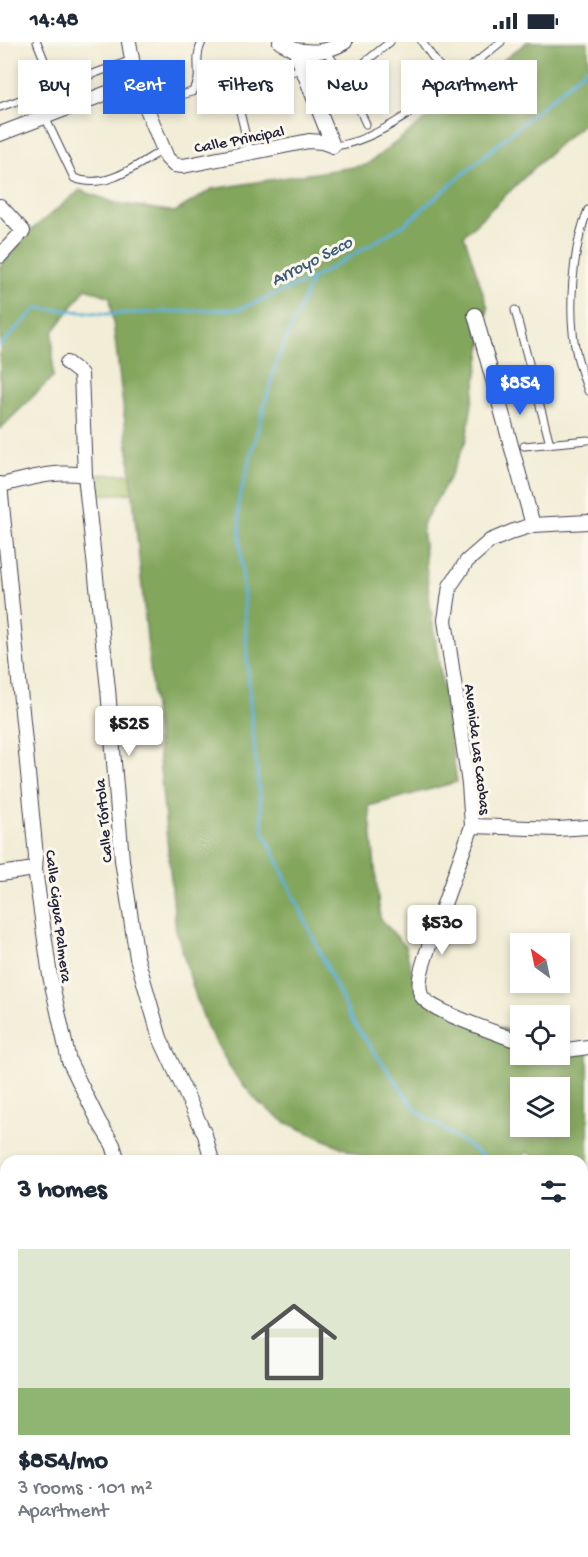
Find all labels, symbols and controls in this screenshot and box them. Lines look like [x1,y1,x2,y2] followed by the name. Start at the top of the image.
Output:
[30,8,79,34] text: 14:48
[18,60,91,114] chip: Buy
[103,60,185,114] chip: Rent
[197,60,294,114] chip: Filters
[306,60,389,114] chip: New
[401,60,537,114] chip: Apartment
[193,123,286,159] street label: Calle Principal
[268,233,357,292] water label: Arroyo Seco
[484,365,556,416] pin: $854
[500,373,540,396] text: $854
[458,683,493,817] street label: Avenida Las Caobas
[93,706,165,757] pin: $525
[109,714,149,737] text: $525
[92,777,119,863] street label: Calle Tórtola
[39,849,74,985] street label: Calle Cigua Palmera
[406,905,478,956] pin: $530
[421,913,463,936] text: $530
[510,933,570,993] north arrow
[510,933,570,1137] map controls
[510,1005,570,1065] button: locate
[510,1077,570,1137] button: layers
[537,1175,570,1208] icon: filters
[18,1176,107,1207] text: 3 homes
[240,1288,348,1396] icon: home
[18,1447,108,1478] text: $854/mo
[18,1478,153,1501] text: 3 rooms · 101 m²
[18,1501,108,1524] text: Apartment

